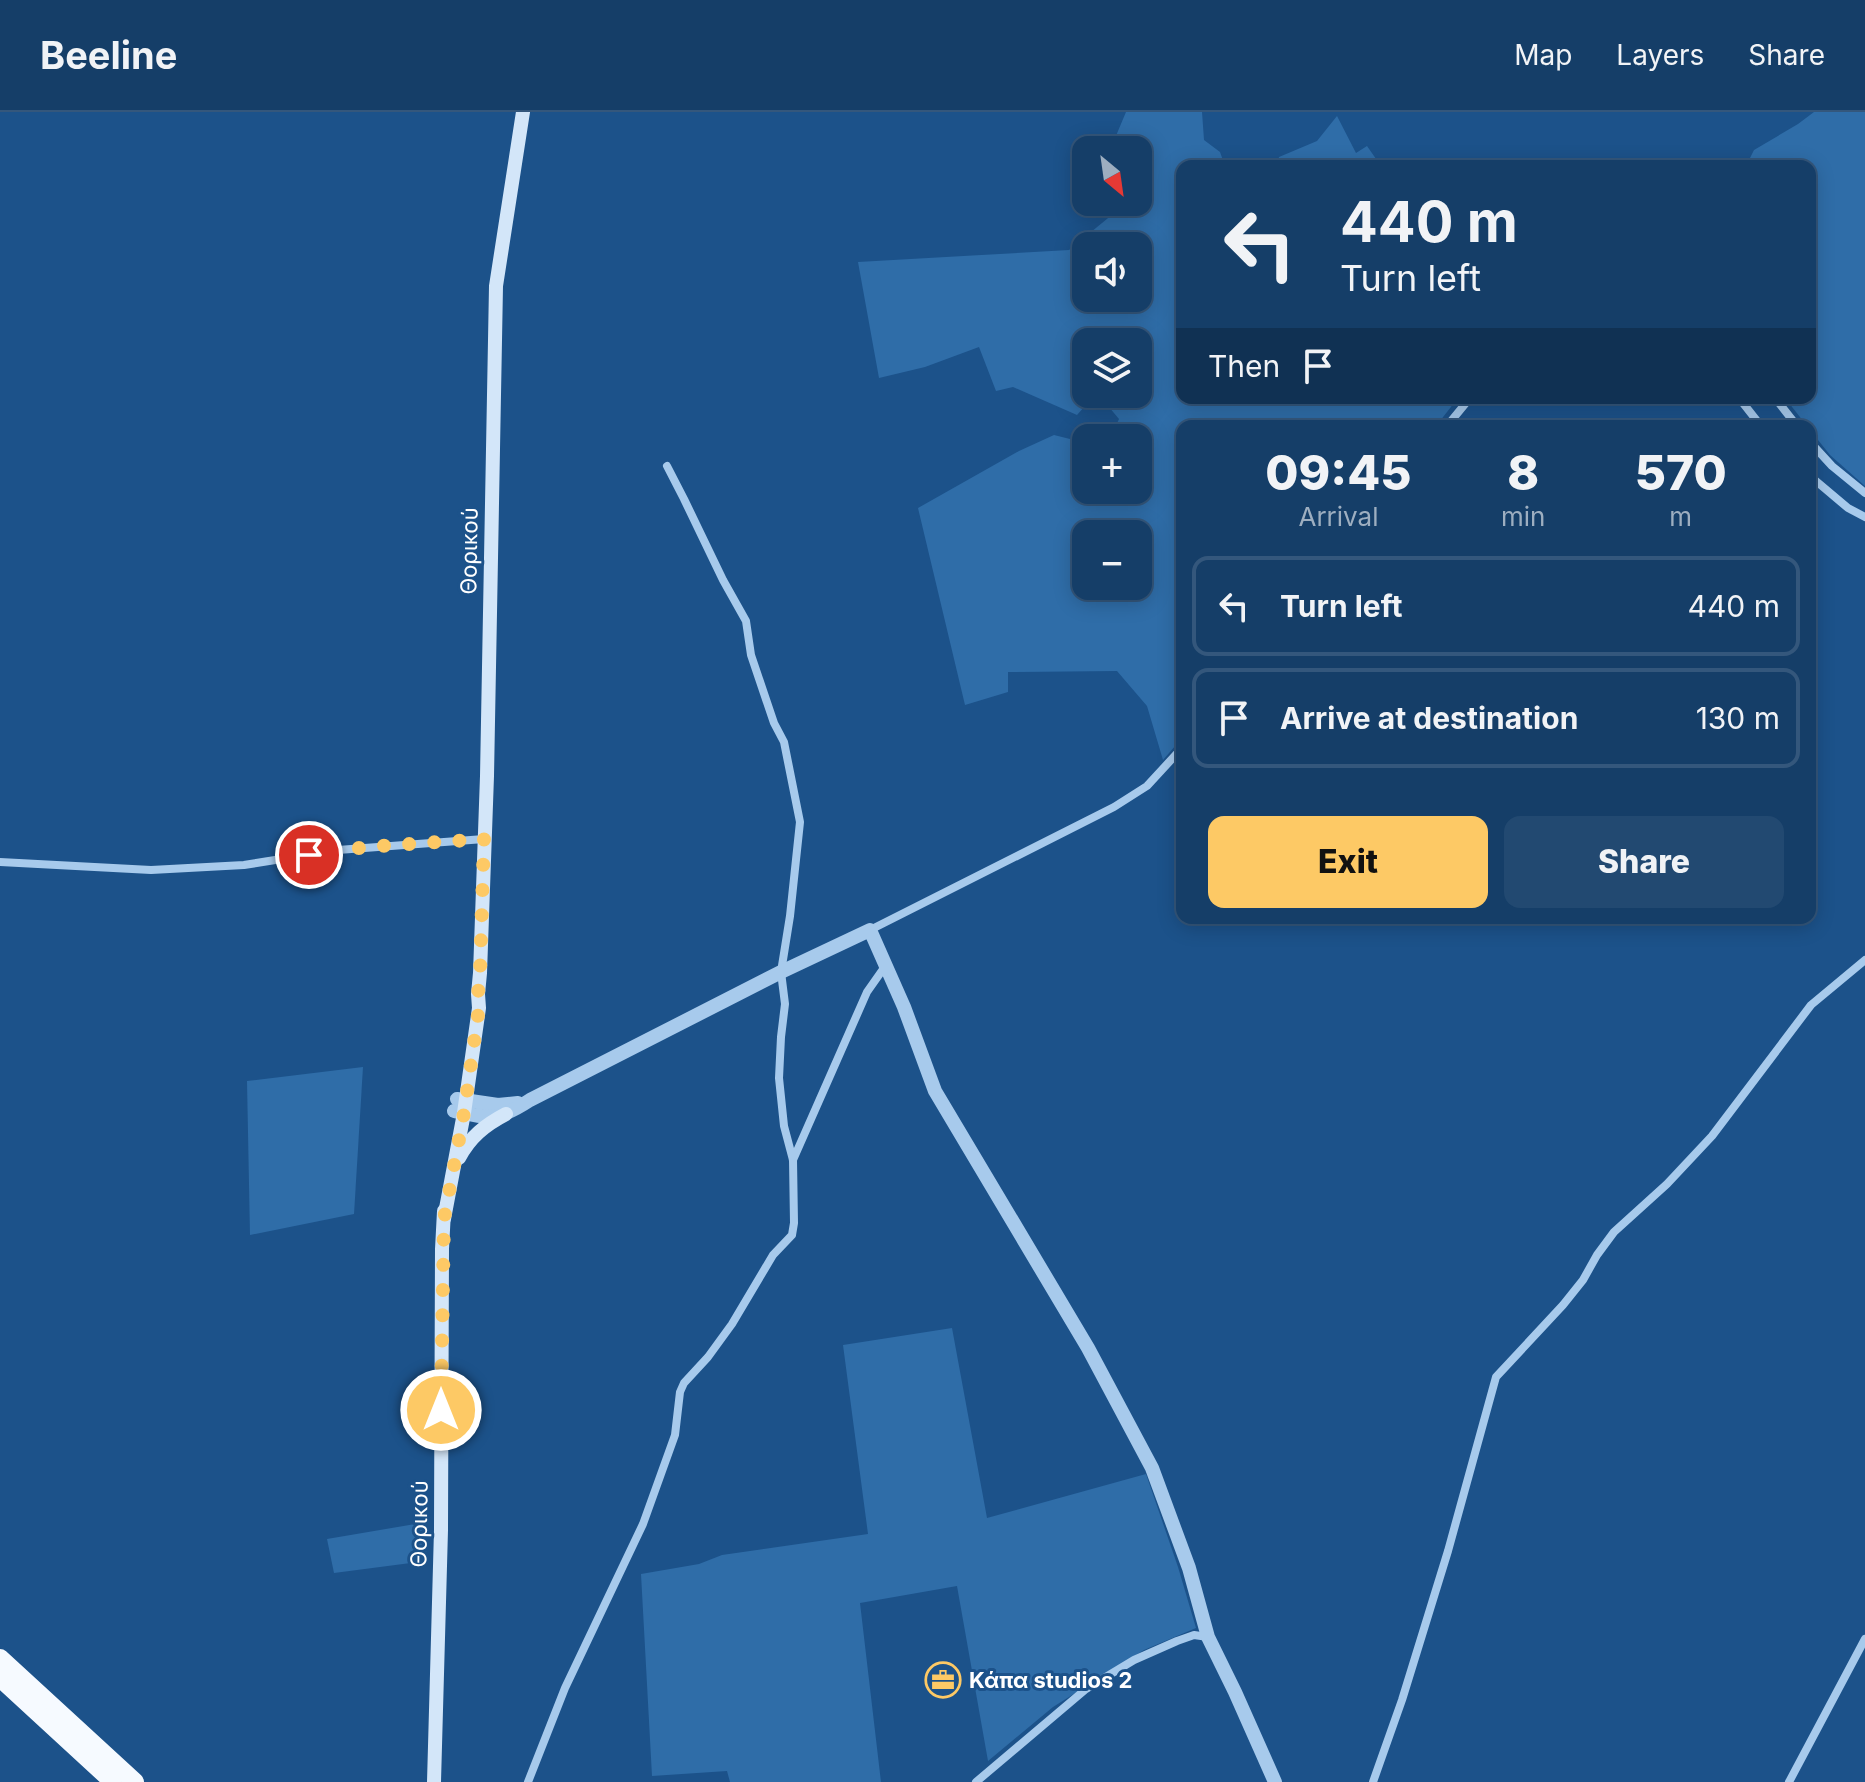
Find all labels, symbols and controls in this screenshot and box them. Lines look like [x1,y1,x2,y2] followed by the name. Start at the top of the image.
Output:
[40,32,177,78] text: Beeline
[1514,38,1572,72] text: Map
[1616,38,1704,72] text: Layers
[1748,38,1825,72] text: Share
[1072,136,1152,216] north arrow
[1072,136,1152,600] map controls
[1340,188,1518,256] text: 440 m
[1208,192,1312,296] icon: left
[1072,232,1152,312] button: sound
[1340,256,1481,300] text: Turn left
[1072,328,1152,408] button: layers
[1296,344,1340,388] icon: arrive
[1208,348,1280,384] text: Then
[1072,424,1152,504] button: +
[1265,443,1412,502] text: 09:45
[1507,443,1539,502] text: 8
[1635,443,1727,502] text: 570
[1298,501,1378,532] text: Arrival
[1501,501,1545,532] text: min
[1669,501,1692,532] text: m
[455,507,483,595] street label: Θορικού
[1072,520,1152,600] button: −
[1212,584,1256,628] icon: left
[1280,588,1402,624] text: Turn left
[1688,588,1780,624] text: 440 m
[1212,696,1256,740] icon: arrive
[1280,700,1578,736] text: Arrive at destination
[1696,700,1780,736] text: 130 m
[1208,816,1488,908] button: Exit
[1504,816,1784,908] button: Share
[275,821,343,889] pin
[287,833,331,877] icon: arrive
[399,1368,483,1452] position arrow
[405,1480,433,1568] street label: Θορικού
[924,1661,962,1699] office icon: Κάπα studios 2
[969,1667,1132,1693] place label: Κάπα studios 2

